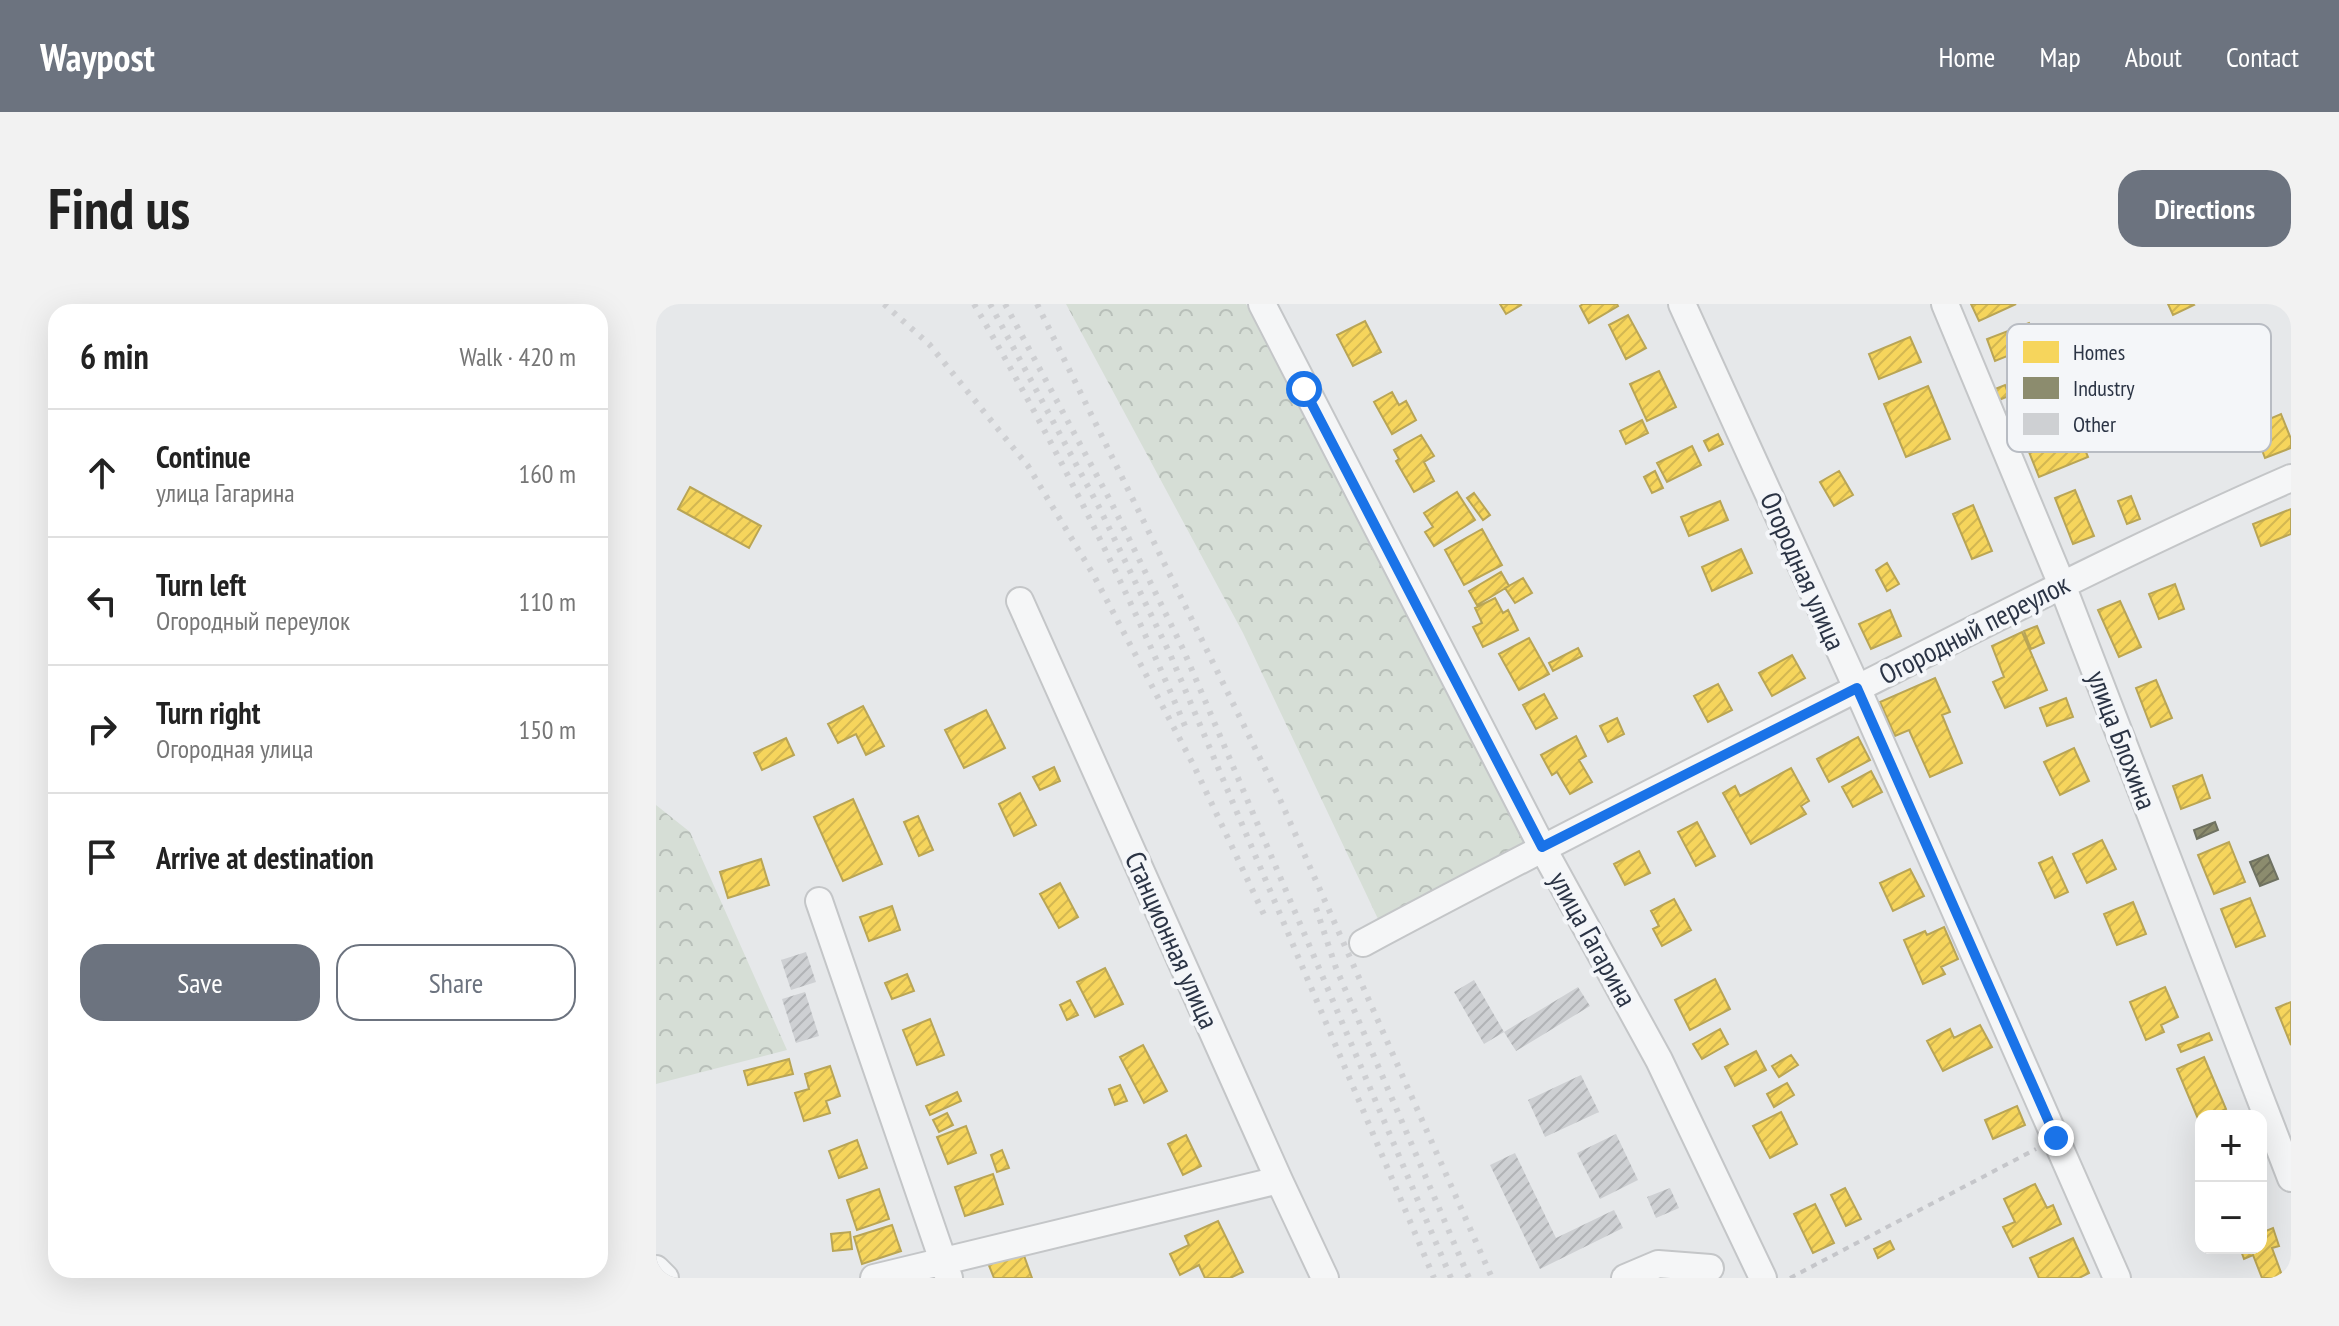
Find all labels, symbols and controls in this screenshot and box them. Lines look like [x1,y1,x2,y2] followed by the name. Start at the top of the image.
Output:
[40,32,155,81] text: Waypost
[1939,38,1995,75] text: Home
[2039,38,2081,75] text: Map
[2125,38,2182,75] text: About
[2226,38,2299,75] text: Contact
[2118,170,2291,247] button: Directions
[48,172,190,244] text: Find us
[2007,324,2271,452] legend
[80,334,149,378] text: 6 min
[2073,338,2125,366] text: Homes
[459,340,576,373] text: Walk · 420 m
[1286,371,1322,407] route start
[2073,374,2135,402] text: Industry
[2073,410,2116,438] text: Other
[156,437,251,476] text: Continue
[80,451,124,495] icon: ahead
[518,457,576,490] text: 160 m
[156,476,295,509] text: улица Гагарина
[1752,486,1855,656] street label: Огородная улица
[156,565,246,604] text: Turn left
[1872,565,2075,692] street label: Огородный переулок
[80,579,124,623] icon: left
[518,585,576,618] text: 110 m
[156,604,350,637] text: Огородный переулок
[2079,665,2166,815] street label: улица Блохина
[156,693,260,732] text: Turn right
[80,707,124,751] icon: right
[518,713,576,746] text: 150 m
[156,732,313,765] text: Огородная улица
[80,835,124,879] icon: arrive
[156,838,374,877] text: Arrive at destination
[1117,845,1228,1034] street label: Станционная улица
[1541,864,1646,1013] street label: улица Гагарина
[80,944,320,1021] button: Save
[336,944,576,1021] button: Share
[2195,1110,2267,1254] map controls
[2195,1110,2267,1182] button: +
[2038,1120,2074,1156] route end
[2195,1182,2267,1254] button: −

